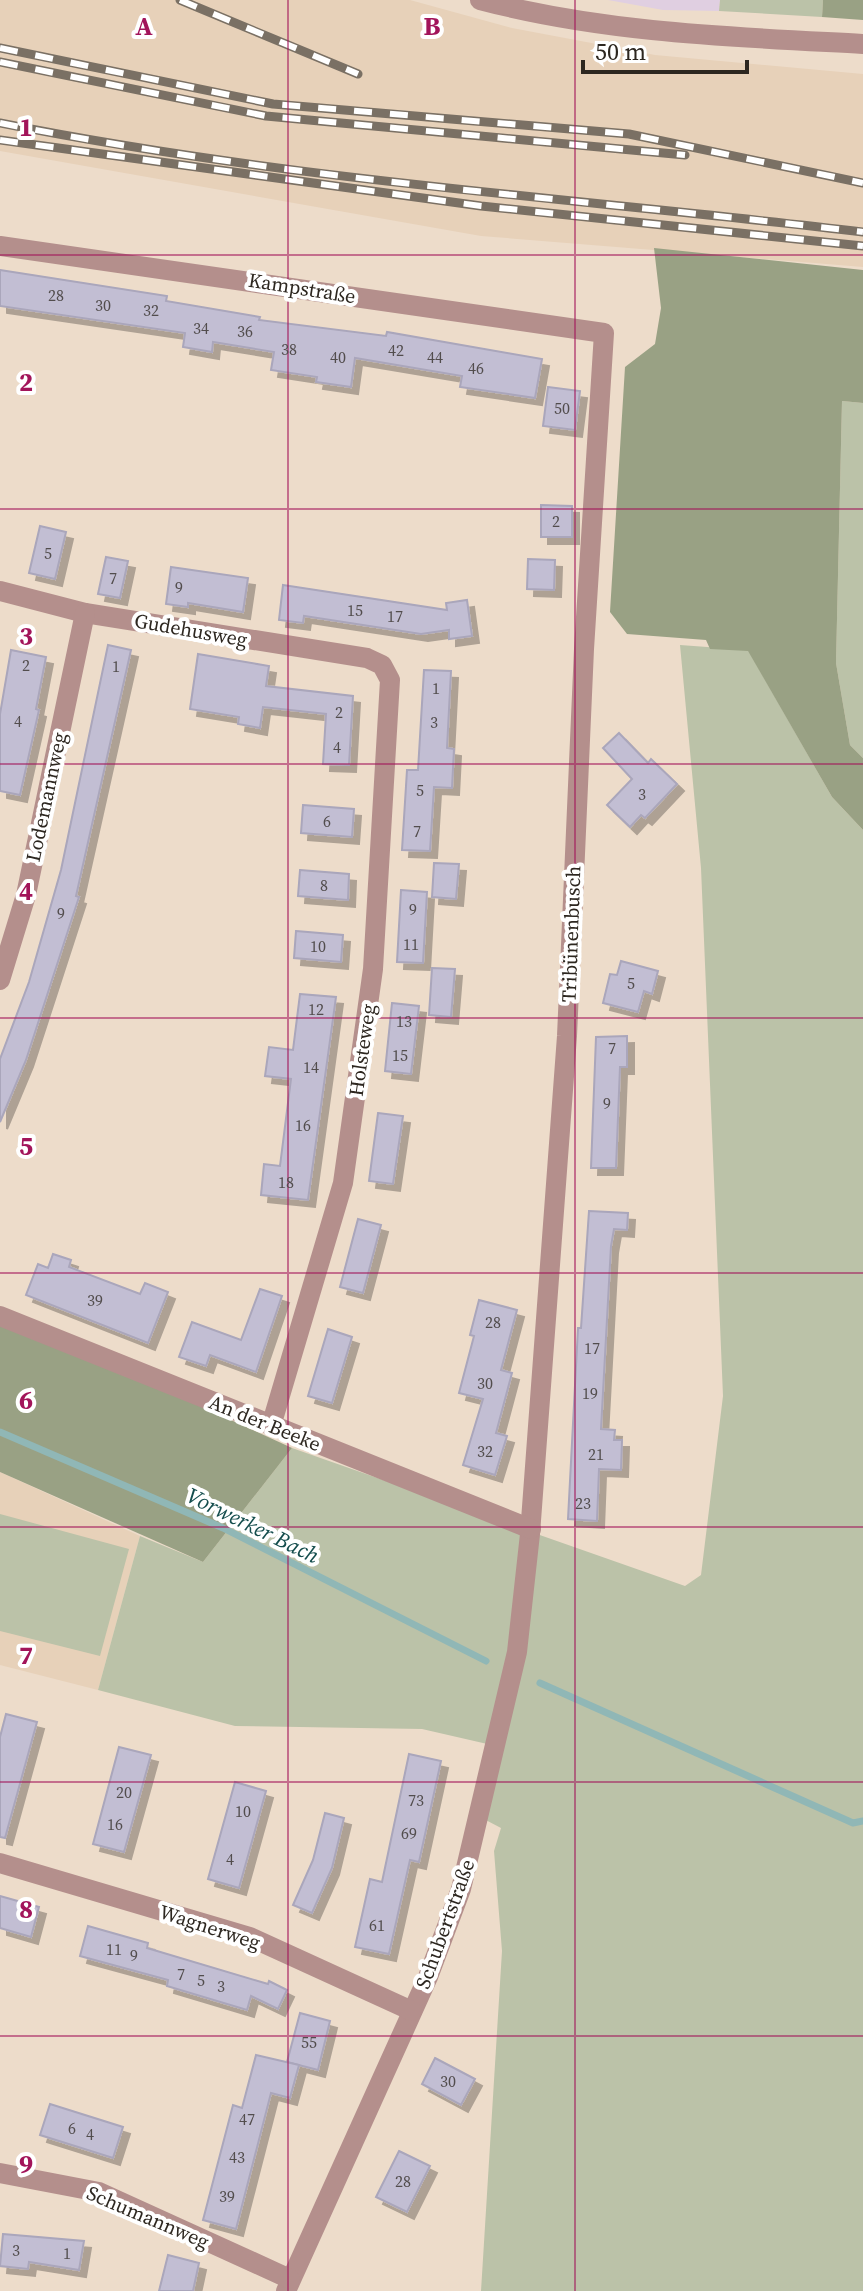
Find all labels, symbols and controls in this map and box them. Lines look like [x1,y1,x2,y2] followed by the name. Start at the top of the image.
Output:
[135,8,153,44] text: A
[424,8,441,44] text: B
[583,24,747,74] scale bar
[595,35,646,68] text: 50 m
[19,109,33,145] text: 1
[246,266,358,310] street label: Kampstraße
[48,284,64,306] house number: 28
[95,294,111,316] house number: 30
[143,299,159,321] house number: 32
[193,317,209,339] house number: 34
[237,320,253,342] house number: 36
[281,338,297,360] house number: 38
[388,339,404,361] house number: 42
[330,346,346,368] house number: 40
[427,346,443,368] house number: 44
[468,357,484,379] house number: 46
[19,364,33,400] text: 2
[554,397,570,419] house number: 50
[552,510,560,532] house number: 2
[44,542,52,564] house number: 5
[109,567,117,589] house number: 7
[175,576,183,598] house number: 9
[347,599,363,621] house number: 15
[387,605,403,627] house number: 17
[132,606,250,654] street label: Gudehusweg
[19,618,33,654] text: 3
[22,654,30,676] house number: 2
[112,655,120,677] house number: 1
[432,677,440,699] house number: 1
[335,701,343,723] house number: 2
[14,710,22,732] house number: 4
[430,711,438,733] house number: 3
[19,730,73,864] street label: Lodemannweg
[333,736,341,758] house number: 4
[416,779,424,801] house number: 5
[638,783,646,805] house number: 3
[323,810,331,832] house number: 6
[413,820,421,842] house number: 7
[555,865,587,1003] street label: Tribünenbusch
[19,873,33,909] text: 4
[320,874,328,896] house number: 8
[409,898,417,920] house number: 9
[57,902,65,924] house number: 9
[403,933,419,955] house number: 11
[310,935,326,957] house number: 10
[627,972,635,994] house number: 5
[308,998,324,1020] house number: 12
[342,1002,382,1098] street label: Holsteweg
[396,1010,412,1032] house number: 13
[608,1037,616,1059] house number: 7
[392,1044,408,1066] house number: 15
[303,1056,319,1078] house number: 14
[603,1092,611,1114] house number: 9
[295,1114,311,1136] house number: 16
[19,1128,33,1164] text: 5
[278,1171,294,1193] house number: 18
[87,1289,103,1311] house number: 39
[485,1311,501,1333] house number: 28
[584,1337,600,1359] house number: 17
[477,1372,493,1394] house number: 30
[19,1382,33,1418] text: 6
[582,1382,598,1404] house number: 19
[205,1388,325,1458] street label: An der Beeke
[477,1440,493,1462] house number: 32
[588,1443,604,1465] house number: 21
[182,1480,324,1570] water label: Vorwerker Bach
[575,1492,591,1514] house number: 23
[19,1637,33,1673] text: 7
[116,1781,132,1803] house number: 20
[408,1789,424,1811] house number: 73
[235,1800,251,1822] house number: 10
[107,1813,123,1835] house number: 16
[401,1822,417,1844] house number: 69
[226,1848,234,1870] house number: 4
[409,1855,481,1993] street label: Schubertstraße
[19,1891,33,1927] text: 8
[156,1898,264,1956] street label: Wagnerweg
[369,1914,385,1936] house number: 61
[106,1938,122,1960] house number: 11
[130,1944,138,1966] house number: 9
[177,1963,185,1985] house number: 7
[197,1969,205,1991] house number: 5
[217,1975,225,1997] house number: 3
[301,2031,317,2053] house number: 55
[440,2070,456,2092] house number: 30
[239,2108,255,2130] house number: 47
[68,2117,76,2139] house number: 6
[86,2123,94,2145] house number: 4
[19,2146,33,2182] text: 9
[229,2146,245,2168] house number: 43
[395,2170,411,2192] house number: 28
[82,2179,214,2255] street label: Schumannweg
[219,2185,235,2207] house number: 39
[12,2239,20,2261] house number: 3
[63,2242,71,2264] house number: 1

